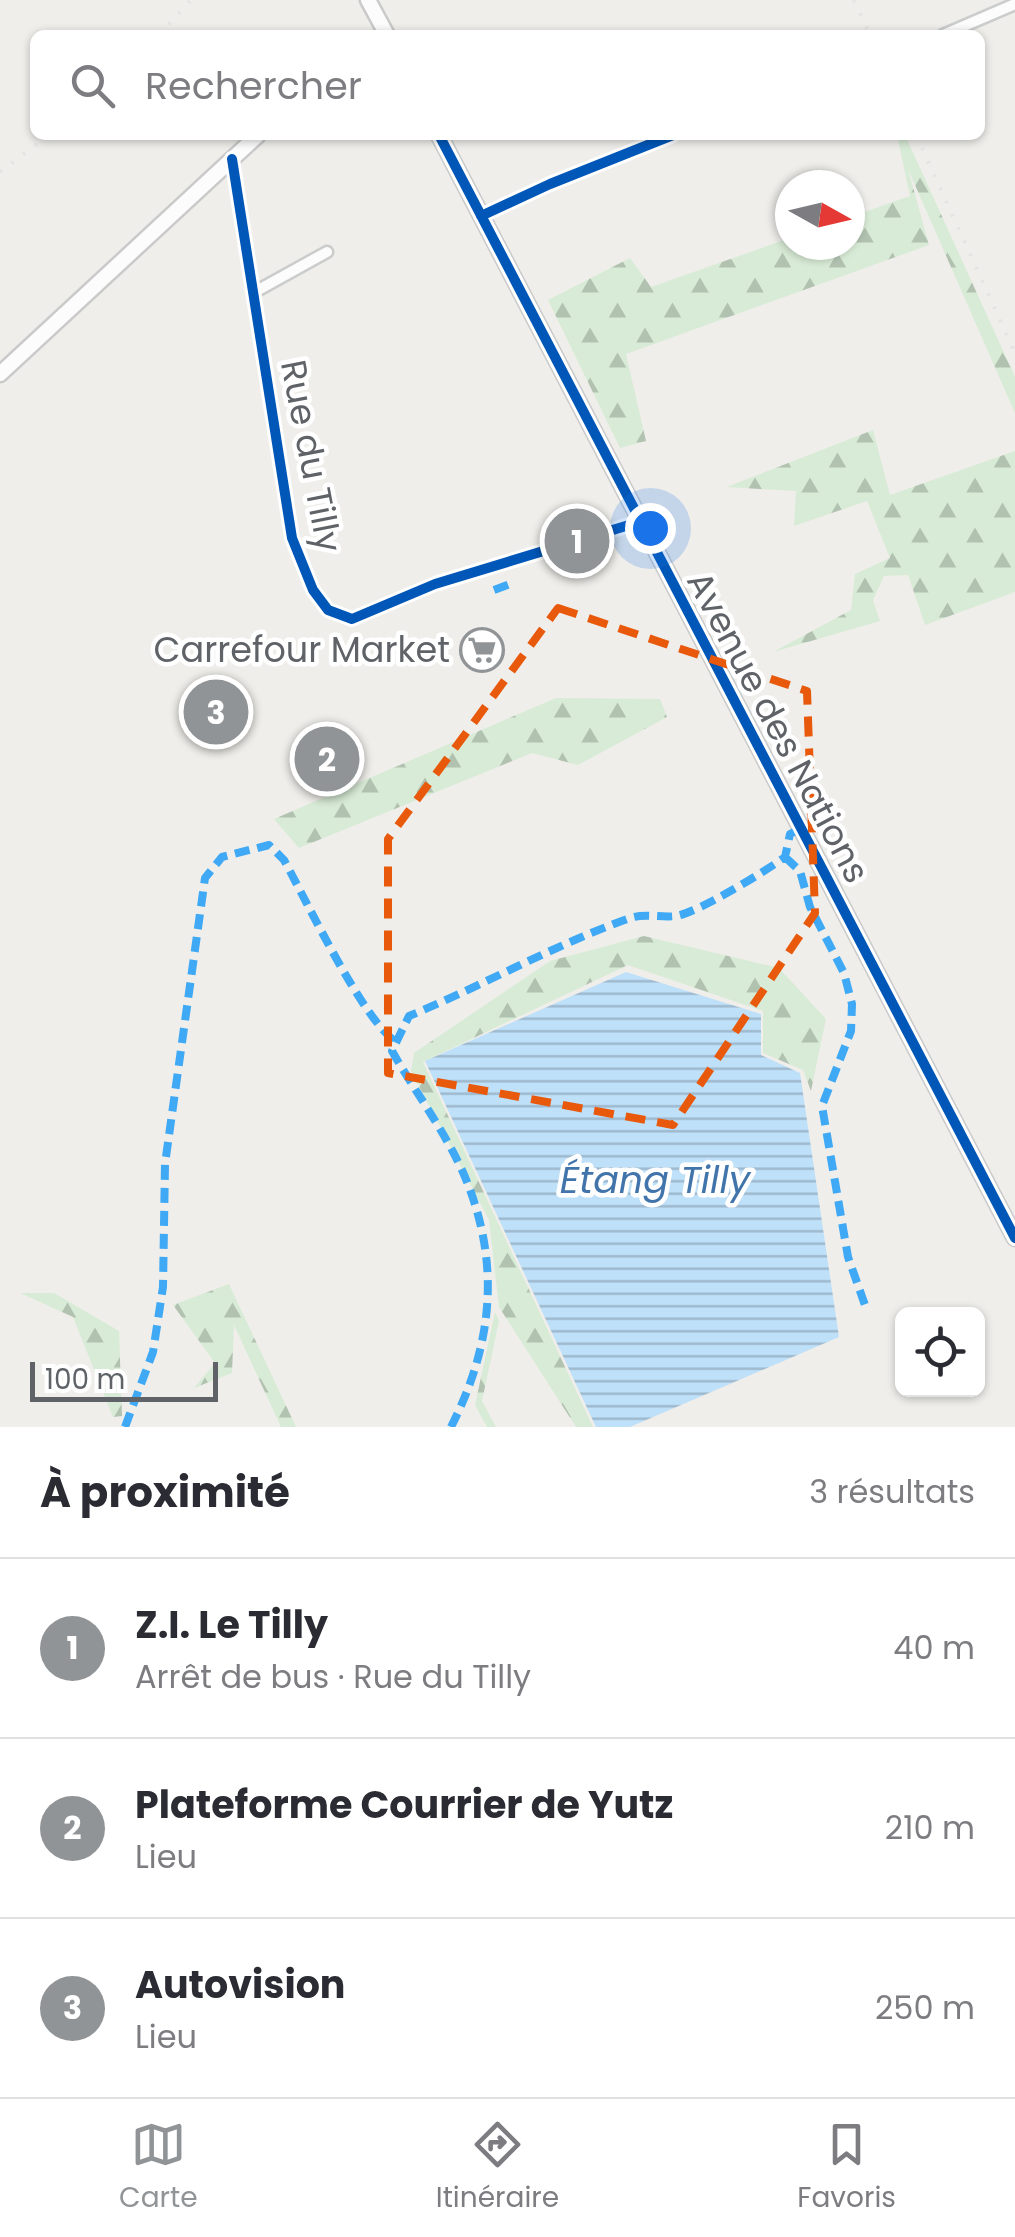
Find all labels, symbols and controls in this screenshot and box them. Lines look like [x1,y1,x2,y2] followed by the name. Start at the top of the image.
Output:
[30,30,985,140] search box
[65,58,120,113] icon: search
[145,59,362,112] text: Rechercher
[775,170,865,260] north arrow
[269,356,354,556] street label: Rue du Tilly
[625,503,676,554] your location
[544,504,610,578] pin: 1
[675,562,881,891] street label: Avenue des Nations
[153,625,450,674] place label: Carrefour Market
[459,627,505,673] supermarket icon: Carrefour Market
[184,674,248,750] pin: 3
[294,722,360,796] pin: 2
[560,1153,752,1206] water label: Étang Tilly
[895,1307,985,1397] map controls
[895,1307,985,1397] button: locate
[30,1357,218,1402] scale bar
[45,1360,125,1399] text: 100 m
[40,1463,290,1522] text: À proximité
[809,1469,975,1514] text: 3 résultats
[135,1598,328,1651] text: Z.I. Le Tilly
[66,1625,79,1670] text: 1
[893,1625,975,1670] text: 40 m
[135,1654,531,1699] text: Arrêt de bus · Rue du Tilly
[135,1778,673,1831] text: Plateforme Courrier de Yutz
[63,1805,82,1850] text: 2
[885,1805,975,1850] text: 210 m
[135,1834,197,1879] text: Lieu
[135,1958,345,2011] text: Autovision
[63,1985,82,2030] text: 3
[875,1985,975,2030] text: 250 m
[135,2014,197,2059] text: Lieu
[119,2117,198,2219] tab: Carte
[436,2117,559,2219] tab: Itinéraire
[797,2117,896,2219] tab: Favoris

